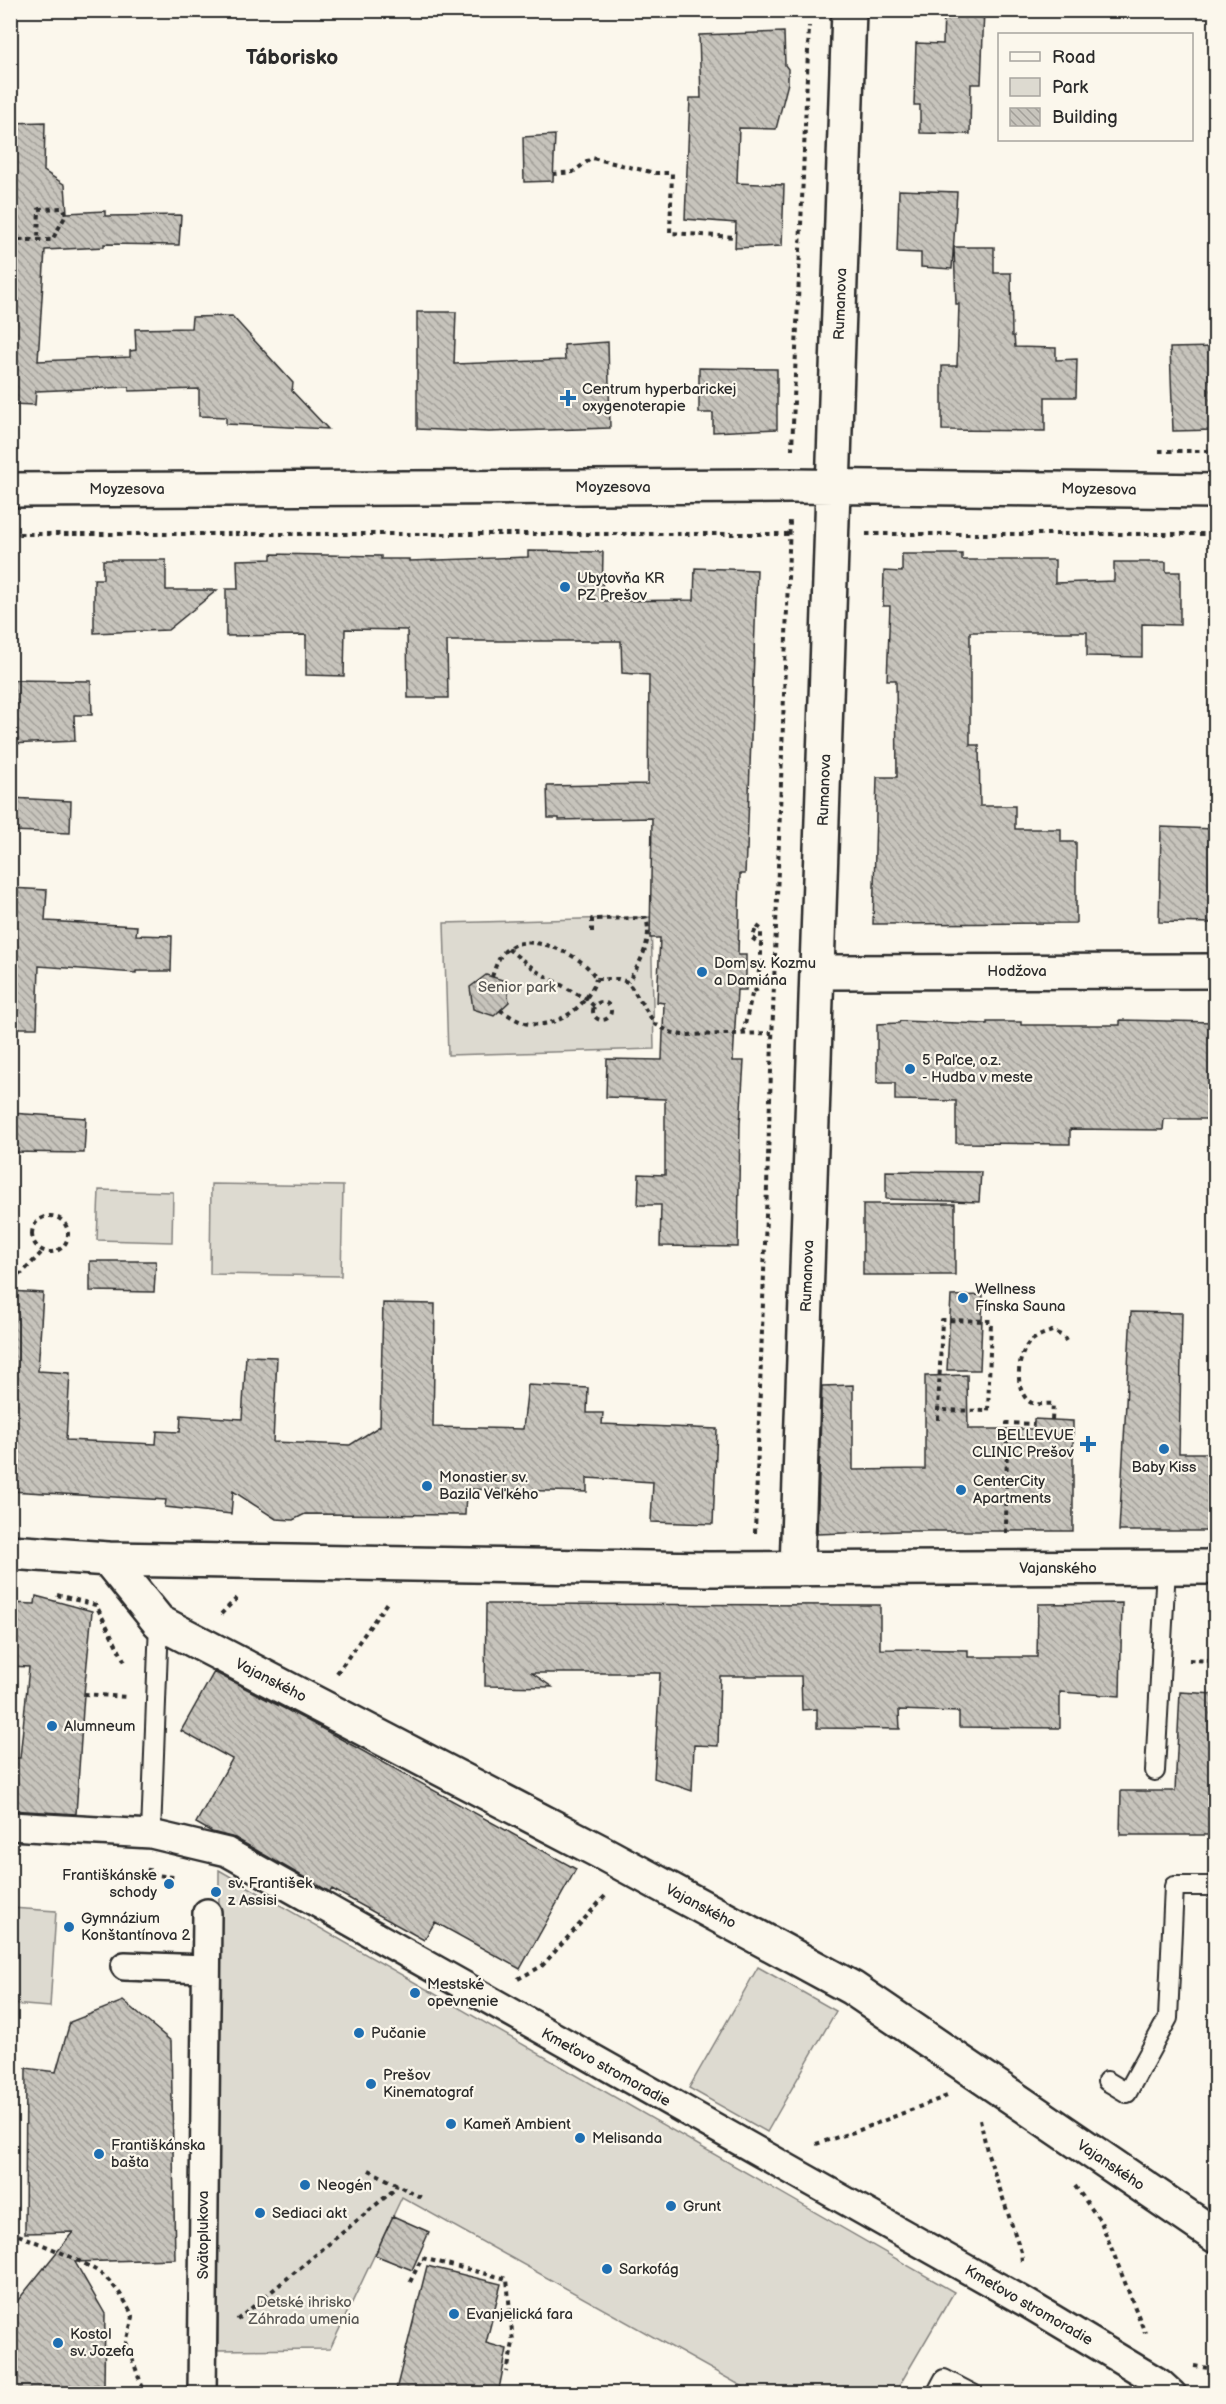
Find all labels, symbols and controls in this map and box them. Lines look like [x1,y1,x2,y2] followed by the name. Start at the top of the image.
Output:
[998,33,1193,141] legend
[246,45,338,70] district label: Táborisko
[1052,47,1096,68] text: Road
[1052,77,1088,98] text: Park
[1052,107,1118,128] text: Building
[830,268,851,340] street label: Rumanova
[582,380,736,416] place label: Centrum hyperbarickej oxygenoterapie
[559,389,577,407] marker: Centrum hyperbarickej oxygenoterapie
[575,478,651,497] street label: Moyzesova
[1061,479,1137,500] street label: Moyzesova
[89,480,165,499] street label: Moyzesova
[577,569,665,605] place label: Ubytovňa KR PZ Prešov
[558,580,572,594] marker: Ubytovňa KR PZ Prešov
[814,754,835,826] street label: Rumanova
[714,954,816,990] place label: Dom sv. Kozmu a Damiána
[987,962,1047,981] street label: Hodžova
[695,965,709,979] marker: Dom sv. Kozmu a Damiána
[478,978,557,997] park label: Senior park
[922,1051,1033,1087] place label: 5 Paľce, o.z. - Hudba v meste
[903,1062,917,1076] marker: 5 Paľce, o.z. - Hudba v meste
[797,1240,818,1312] street label: Rumanova
[975,1280,1066,1316] place label: Wellness Fínska Sauna
[956,1291,970,1305] marker: Wellness Fínska Sauna
[972,1426,1075,1462] place label: BELLEVUE CLINIC Prešov
[1079,1435,1097,1453] marker: BELLEVUE CLINIC Prešov
[1157,1442,1171,1456] marker: Baby Kiss
[1132,1458,1197,1477] place label: Baby Kiss
[439,1468,539,1504] place label: Monastier sv. Bazila Veľkého
[973,1472,1052,1508] place label: CenterCity Apartments
[420,1479,434,1493] marker: Monastier sv. Bazila Veľkého
[954,1483,968,1497] marker: CenterCity Apartments
[1019,1559,1097,1578] street label: Vajanského
[232,1654,310,1706] street label: Vajanského
[64,1717,135,1736] place label: Alumneum
[45,1719,59,1733] marker: Alumneum
[62,1866,157,1902] place label: Františkánske schody
[228,1874,313,1910] place label: sv. František z Assisi
[162,1877,176,1891] marker: Františkánske schody
[662,1880,739,1933] street label: Vajanského
[209,1885,223,1899] marker: sv. František z Assisi
[81,1909,191,1945] place label: Gymnázium Konštantínova 2
[62,1920,76,1934] marker: Gymnázium Konštantínova 2
[427,1975,499,2011] place label: Mestské opevnenie
[408,1986,422,2000] marker: Mestské opevnenie
[371,2024,426,2043] place label: Pučanie
[538,2024,674,2111] street label: Kmeťovo stromoradie
[352,2026,366,2040] marker: Pučanie
[383,2066,474,2102] place label: Prešov Kinematograf
[364,2077,378,2091] marker: Prešov Kinematograf
[463,2115,571,2134] place label: Kameň Ambient
[444,2117,458,2131] marker: Kameň Ambient
[592,2129,662,2148] place label: Melisanda
[573,2131,587,2145] marker: Melisanda
[111,2136,206,2172] place label: Františkánska bašta
[1073,2136,1148,2195] street label: Vajanského
[92,2147,106,2161] marker: Františkánska bašta
[317,2176,372,2195] place label: Neogén
[298,2178,312,2192] marker: Neogén
[194,2191,213,2279] street label: Svätoplukova
[683,2197,721,2216] place label: Grunt
[664,2199,678,2213] marker: Grunt
[272,2204,347,2223] place label: Sediaci akt
[253,2206,267,2220] marker: Sediaci akt
[619,2260,679,2279] place label: Sarkofág
[961,2261,1096,2350] street label: Kmeťovo stromoradie
[600,2262,614,2276] marker: Sarkofág
[248,2293,359,2329] park label: Detské ihrisko Záhrada umenia
[466,2305,573,2324] place label: Evanjelická fara
[447,2307,461,2321] marker: Evanjelická fara
[70,2325,134,2361] place label: Kostol sv. Jozefa
[51,2336,65,2350] marker: Kostol sv. Jozefa

